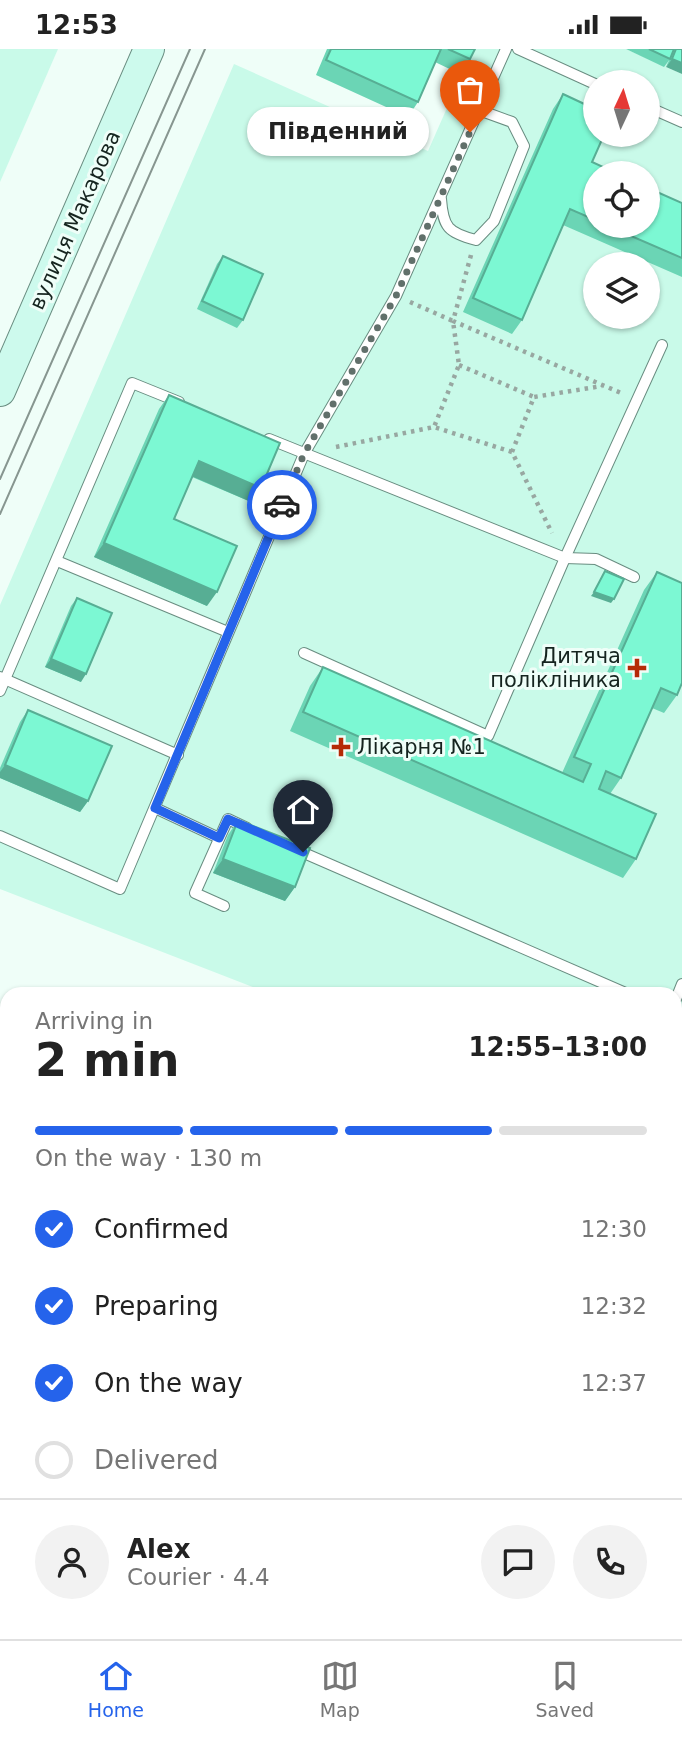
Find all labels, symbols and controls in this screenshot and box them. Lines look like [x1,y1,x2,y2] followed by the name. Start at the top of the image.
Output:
[35,10,118,40] text: 12:53
[440,60,500,132] pin
[583,70,660,147] north arrow
[583,70,660,329] map controls
[451,71,489,109] icon: bag
[246,107,428,157] callout: Південний
[268,118,408,144] text: Південний
[25,127,125,313] street label: вулиця Макарова
[583,161,660,238] button: locate
[583,252,660,329] button: layers
[247,470,317,540] courier
[263,486,301,524] icon: car
[490,644,621,692] place label: Дитяча полікліника
[627,658,647,678] marker: Дитяча полікліника
[357,735,486,759] place label: Лікарня №1
[331,737,351,757] marker: Лікарня №1
[273,780,333,852] pin
[284,791,322,829] icon: home
[35,1008,153,1034] text: Arriving in
[468,1032,647,1062] text: 12:55–13:00
[35,1033,179,1087] text: 2 min
[35,1145,262,1171] text: On the way · 130 m
[35,1210,73,1248] icon: check
[94,1214,229,1244] text: Confirmed
[581,1216,647,1242] text: 12:30
[35,1287,73,1325] icon: check
[94,1291,219,1321] text: Preparing
[581,1293,647,1319] text: 12:32
[35,1364,73,1402] icon: check
[94,1368,243,1398] text: On the way
[581,1370,647,1396] text: 12:37
[94,1445,218,1475] text: Delivered
[35,1525,109,1599] button: person
[481,1525,555,1599] button: chat
[573,1525,647,1599] button: phone
[127,1534,190,1564] text: Alex
[127,1564,270,1590] text: Courier · 4.4
[88,1657,144,1721] tab: Home
[320,1657,360,1721] tab: Map
[535,1657,594,1721] tab: Saved

